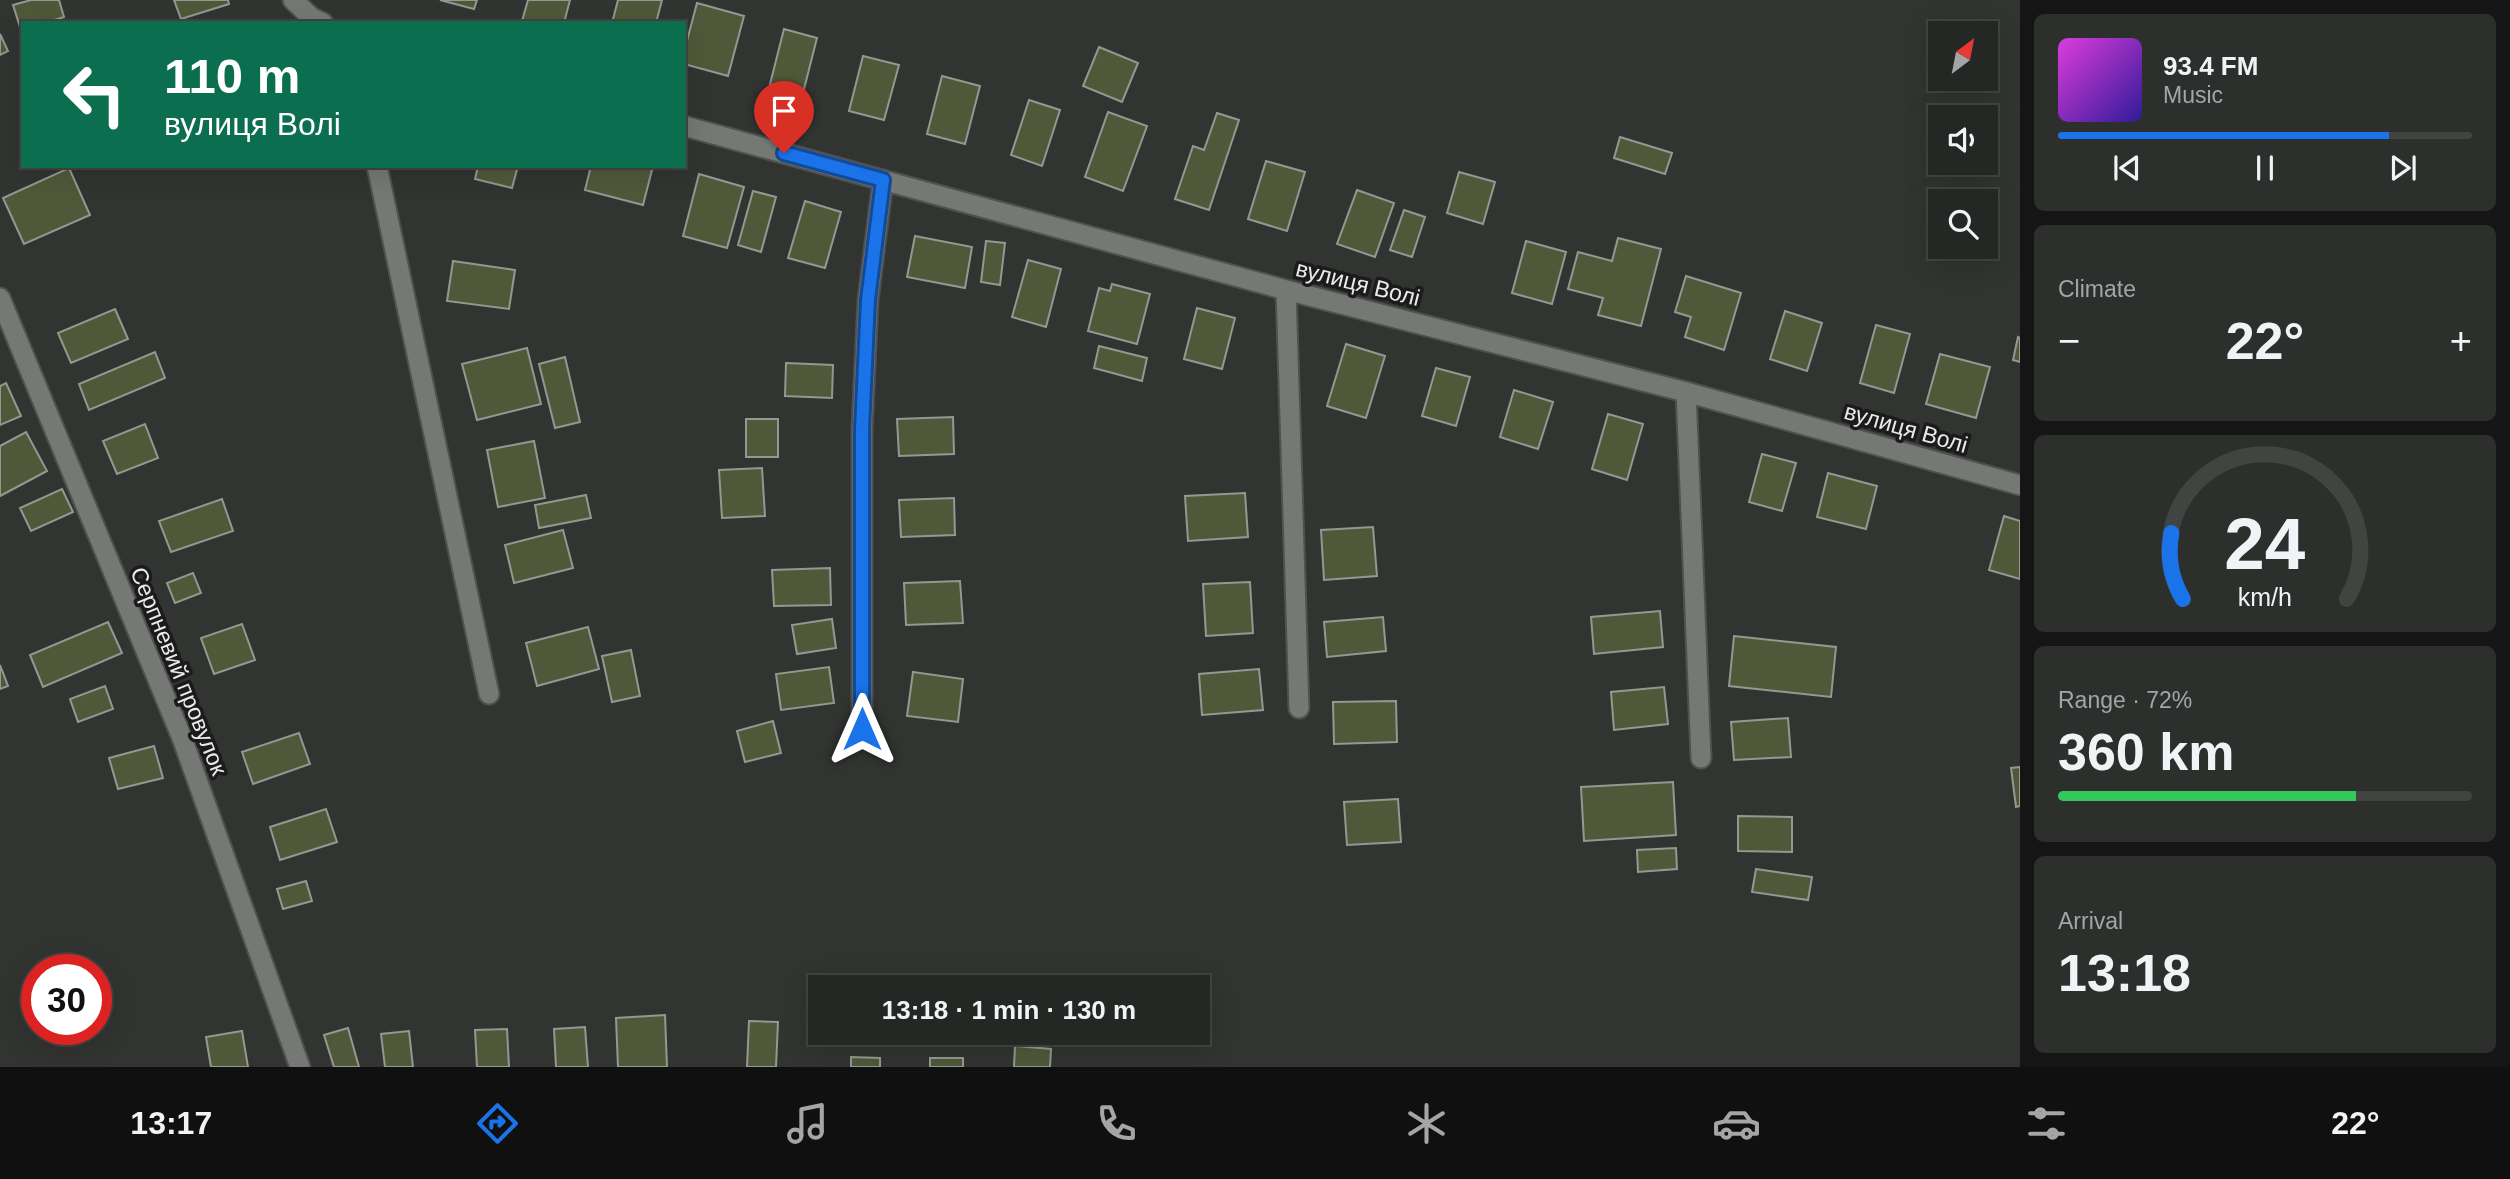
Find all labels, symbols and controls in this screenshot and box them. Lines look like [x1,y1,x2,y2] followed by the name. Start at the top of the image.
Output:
[1928,21,1998,91] north arrow
[1928,21,1998,259] map controls
[49,49,140,140] icon: left
[164,49,300,103] text: 110 m
[2163,51,2258,81] text: 93.4 FM
[754,81,814,153] pin
[2163,82,2223,108] text: Music
[765,92,803,130] icon: arrive
[1928,105,1998,175] button: sound
[164,106,341,142] text: вулиця Волі
[2108,149,2146,187] icon: previous
[2246,149,2284,187] icon: pause
[2384,149,2422,187] icon: next
[1928,189,1998,259] button: search
[1293,255,1423,311] street label: вулиця Волі
[2058,276,2136,302] text: Climate
[2226,312,2304,370] text: 22°
[2058,320,2080,362] text: −
[2450,320,2472,362] text: +
[1841,398,1971,458] street label: вулиця Волі
[2225,504,2306,585] text: 24
[125,563,233,780] street label: Серпневий провулок
[2238,583,2292,611] text: km/h
[2058,687,2192,713] text: Range · 72%
[825,692,899,766] position arrow
[2058,723,2234,781] text: 360 km
[2058,908,2123,934] text: Arrival
[2058,944,2191,1002] text: 13:18
[21,954,112,1045] speed limit sign: 30
[882,995,1136,1025] text: 13:18 · 1 min · 130 m
[473,1099,522,1148] icon: directions
[783,1099,832,1148] icon: music
[1092,1099,1141,1148] icon: phone
[1402,1099,1451,1148] icon: climate
[1712,1099,1761,1148] icon: car
[2022,1099,2071,1148] icon: filters
[130,1105,212,1141] text: 13:17
[2331,1105,2380,1141] text: 22°

